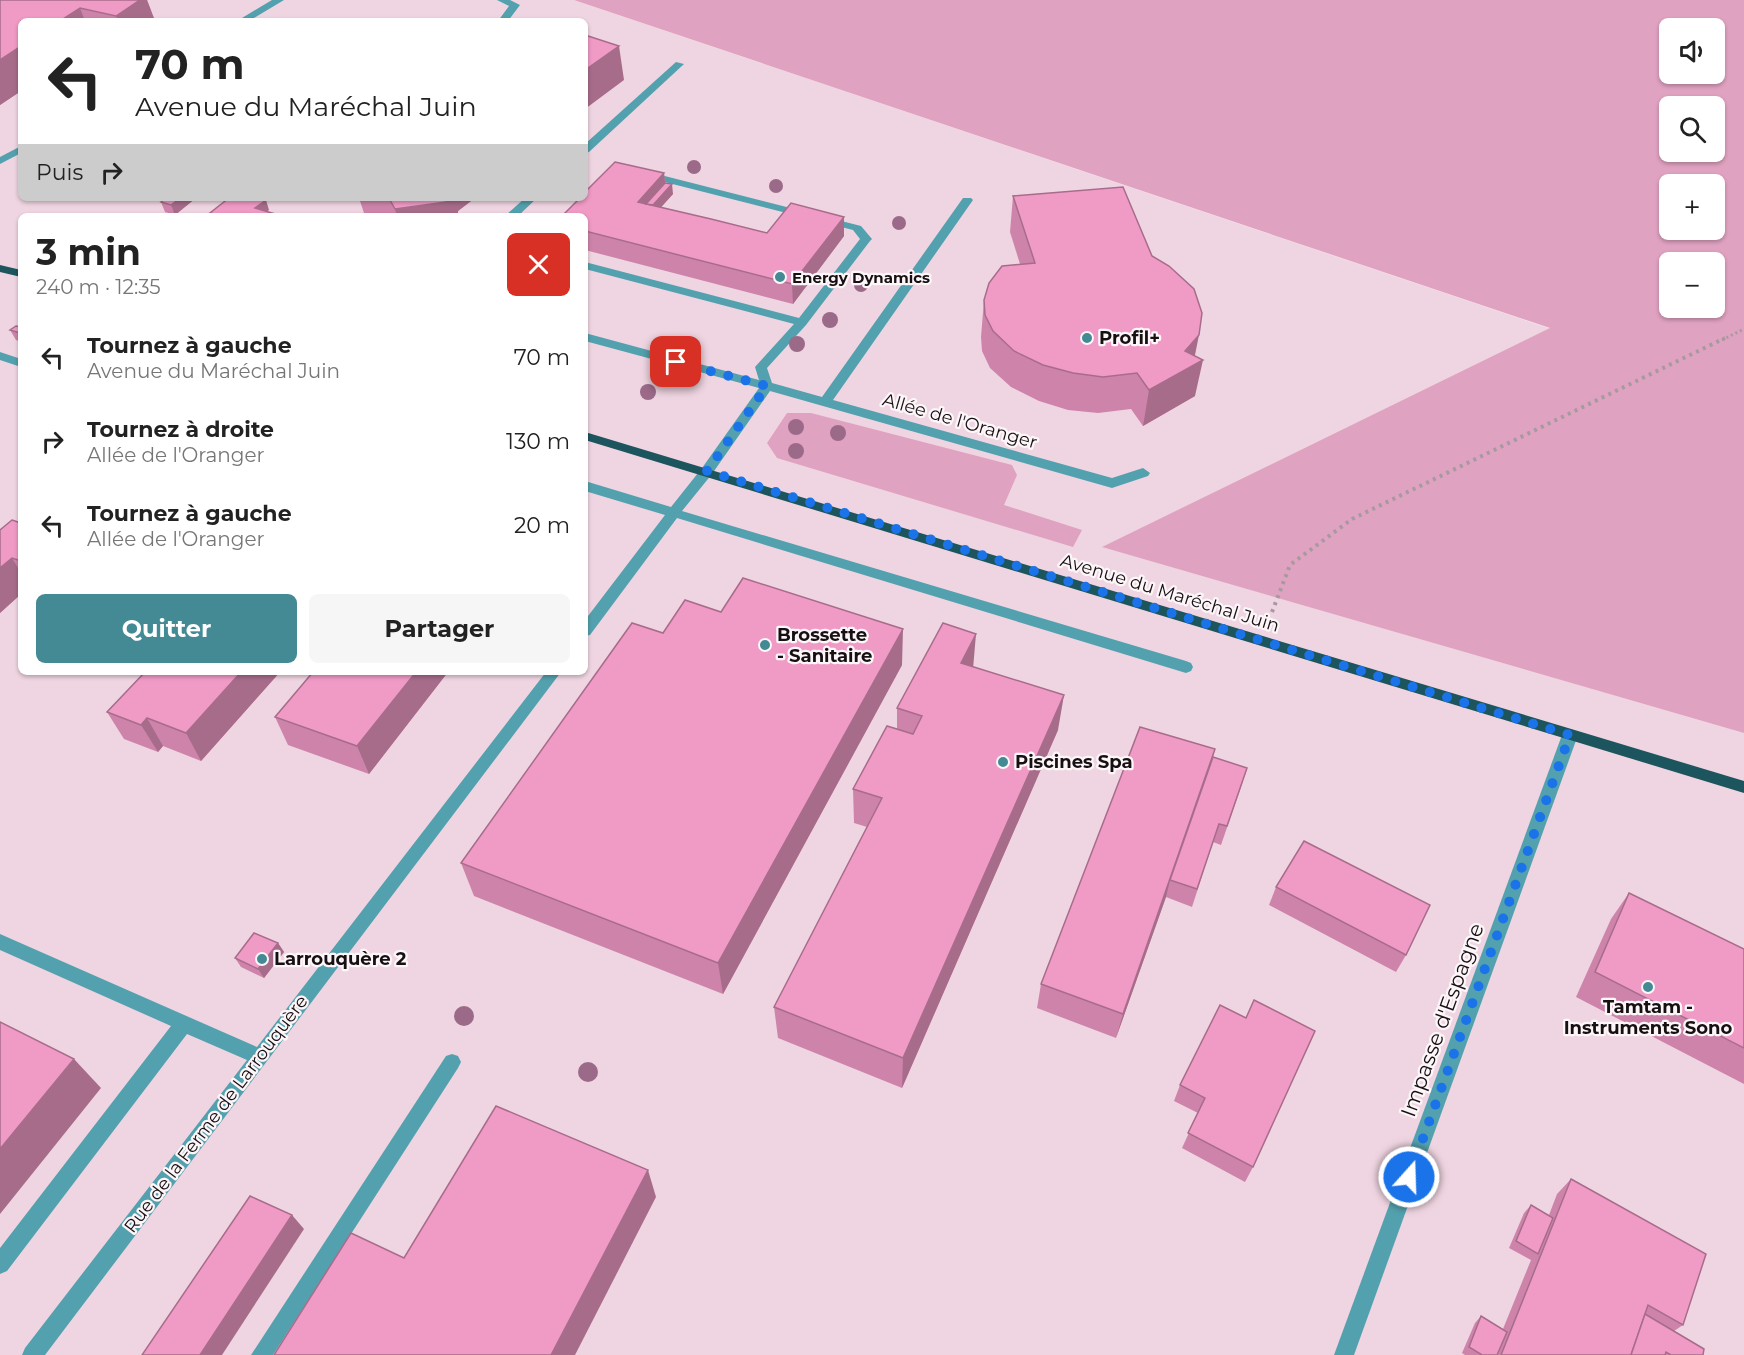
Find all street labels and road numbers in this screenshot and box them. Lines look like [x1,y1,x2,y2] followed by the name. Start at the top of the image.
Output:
[880,388,1040,454] street label: Allée de l'Oranger
[1058,549,1282,637] street label: Avenue du Maréchal Juin
[1395,920,1489,1120] street label: Impasse d'Espagne
[119,991,313,1237] street label: Rue de la Ferme de Larrouquère

